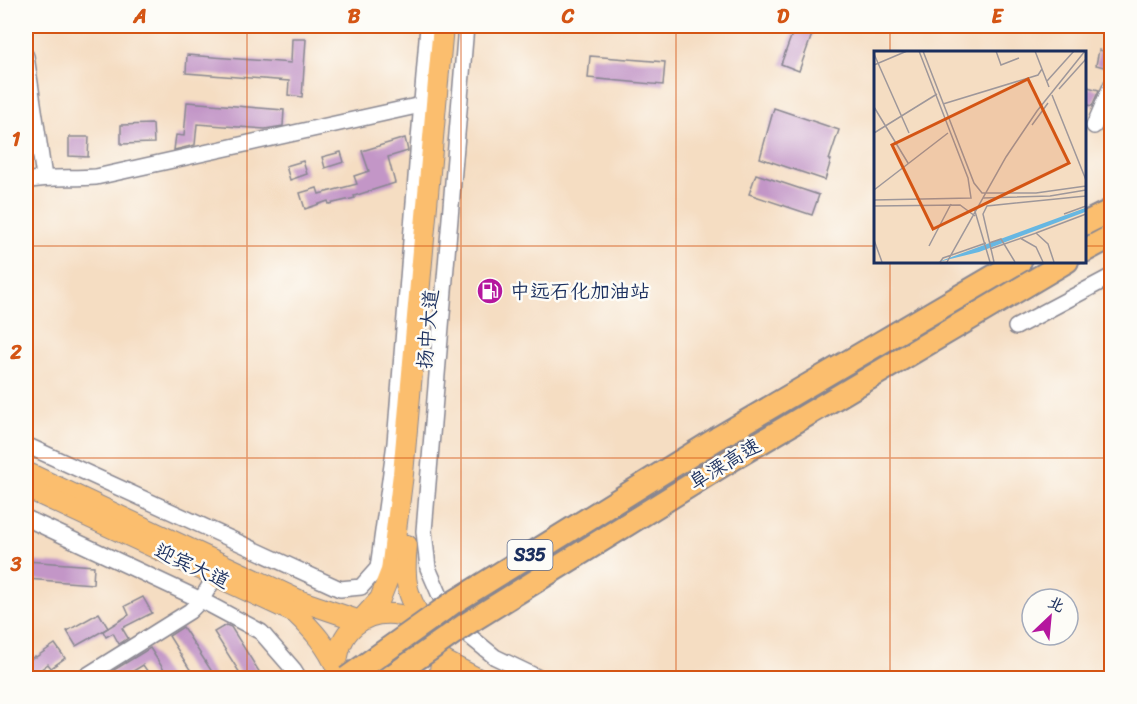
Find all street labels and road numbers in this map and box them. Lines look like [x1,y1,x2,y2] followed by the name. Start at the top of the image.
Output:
[407,288,449,370] street label: 扬中大道
[682,428,768,500] street label: 阜溧高速
[148,533,236,599] street label: 迎宾大道
[508,540,552,570] road number: S35

